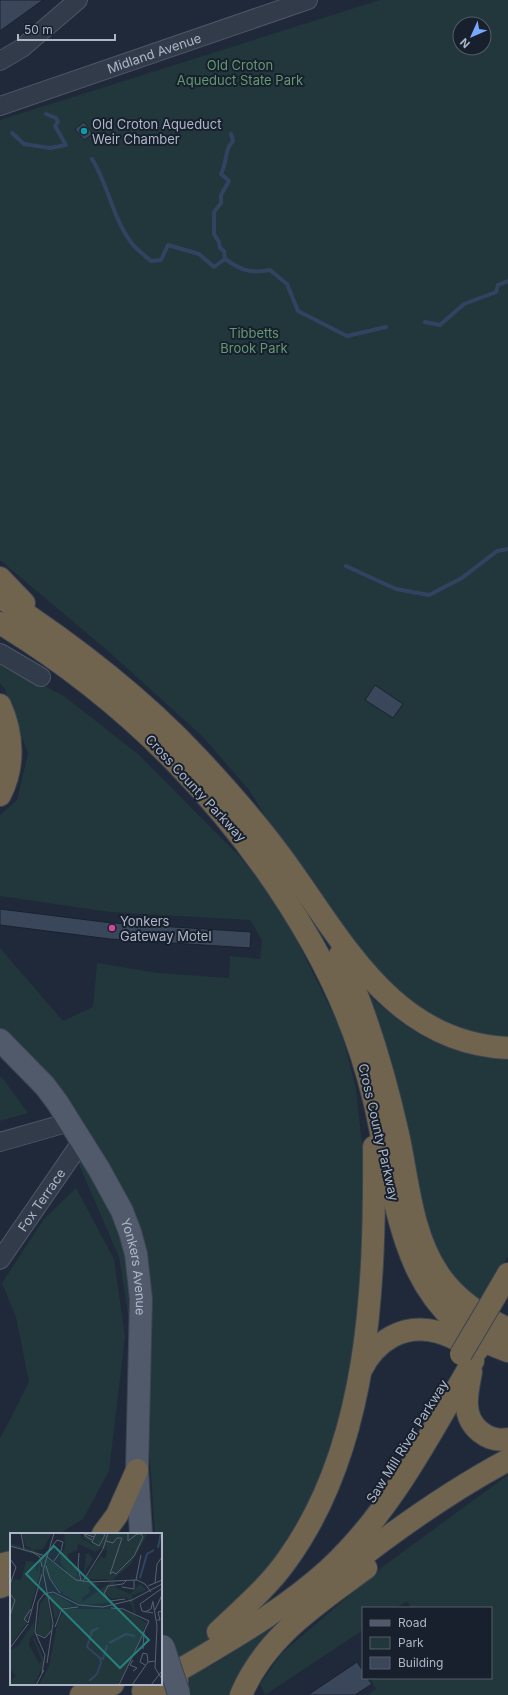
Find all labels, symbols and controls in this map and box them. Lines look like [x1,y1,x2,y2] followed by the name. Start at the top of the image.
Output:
[18,16,115,42] scale bar
[452,16,492,56] north arrow
[24,22,53,37] text: 50 m
[105,29,203,77] street label: Midland Avenue
[457,35,473,51] text: N
[177,57,303,88] park label: Old Croton Aqueduct State Park
[92,116,221,147] place label: Old Croton Aqueduct Weir Chamber
[79,126,89,136] marker: Old Croton Aqueduct Weir Chamber
[220,325,288,356] park label: Tibbetts Brook Park
[142,731,250,845] street label: Cross County Parkway
[120,913,212,944] place label: Yonkers Gateway Motel
[107,923,117,933] marker: Yonkers Gateway Motel
[355,1062,403,1202] street label: Cross County Parkway
[14,1165,69,1234] street label: Fox Terrace
[117,1216,149,1316] street label: Yonkers Avenue
[362,1376,452,1506] street label: Saw Mill River Parkway
[10,1533,162,1685] inset map
[362,1607,492,1679] legend
[398,1615,427,1630] text: Road
[398,1635,424,1650] text: Park
[398,1655,443,1670] text: Building

